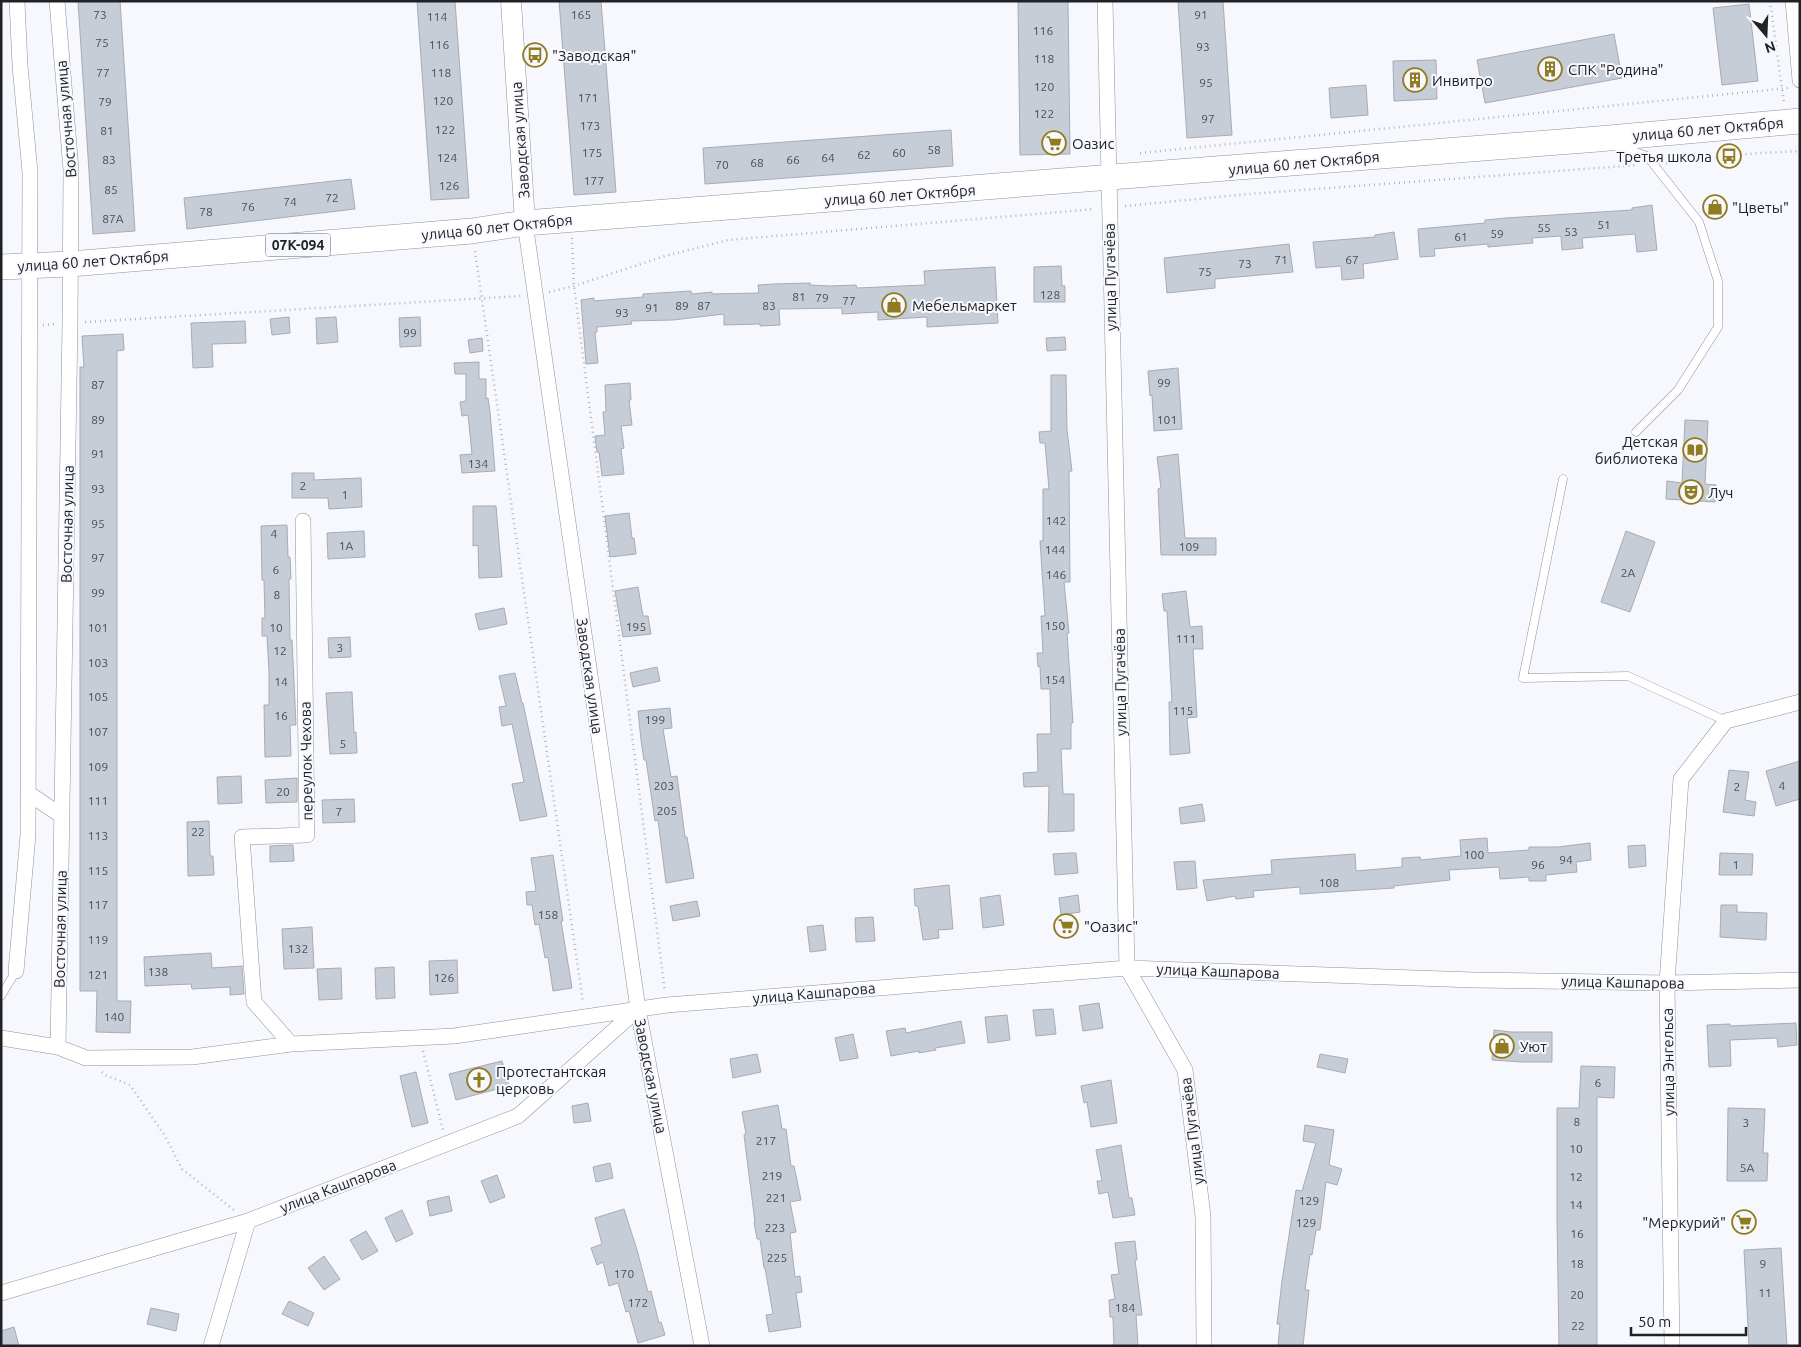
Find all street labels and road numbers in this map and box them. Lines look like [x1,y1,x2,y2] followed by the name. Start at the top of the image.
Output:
[52,60,80,178] street label: Восточная улица
[507,81,533,199] street label: Заводская улица
[1632,114,1784,144] street label: улица 60 лет Октября
[1228,148,1380,178] street label: улица 60 лет Октября
[824,181,976,209] street label: улица 60 лет Октября
[421,211,573,243] street label: улица 60 лет Октября
[1101,223,1119,331] street label: улица Пугачёва
[266,234,330,256] road number: 07К-094
[17,247,169,275] street label: улица 60 лет Октября
[57,465,77,583] street label: Восточная улица
[573,617,607,735] street label: Заводская улица
[1111,628,1129,736] street label: улица Пугачёва
[296,701,316,821] street label: переулок Чехова
[50,870,70,988] street label: Восточная улица
[1156,960,1280,982] street label: улица Кашпарова
[1561,972,1685,992] street label: улица Кашпарова
[752,979,876,1007] street label: улица Кашпарова
[1659,1008,1677,1116] street label: улица Энгельса
[631,1017,671,1135] street label: Заводская улица
[1177,1076,1207,1186] street label: улица Пугачёва
[277,1156,399,1216] street label: улица Кашпарова

